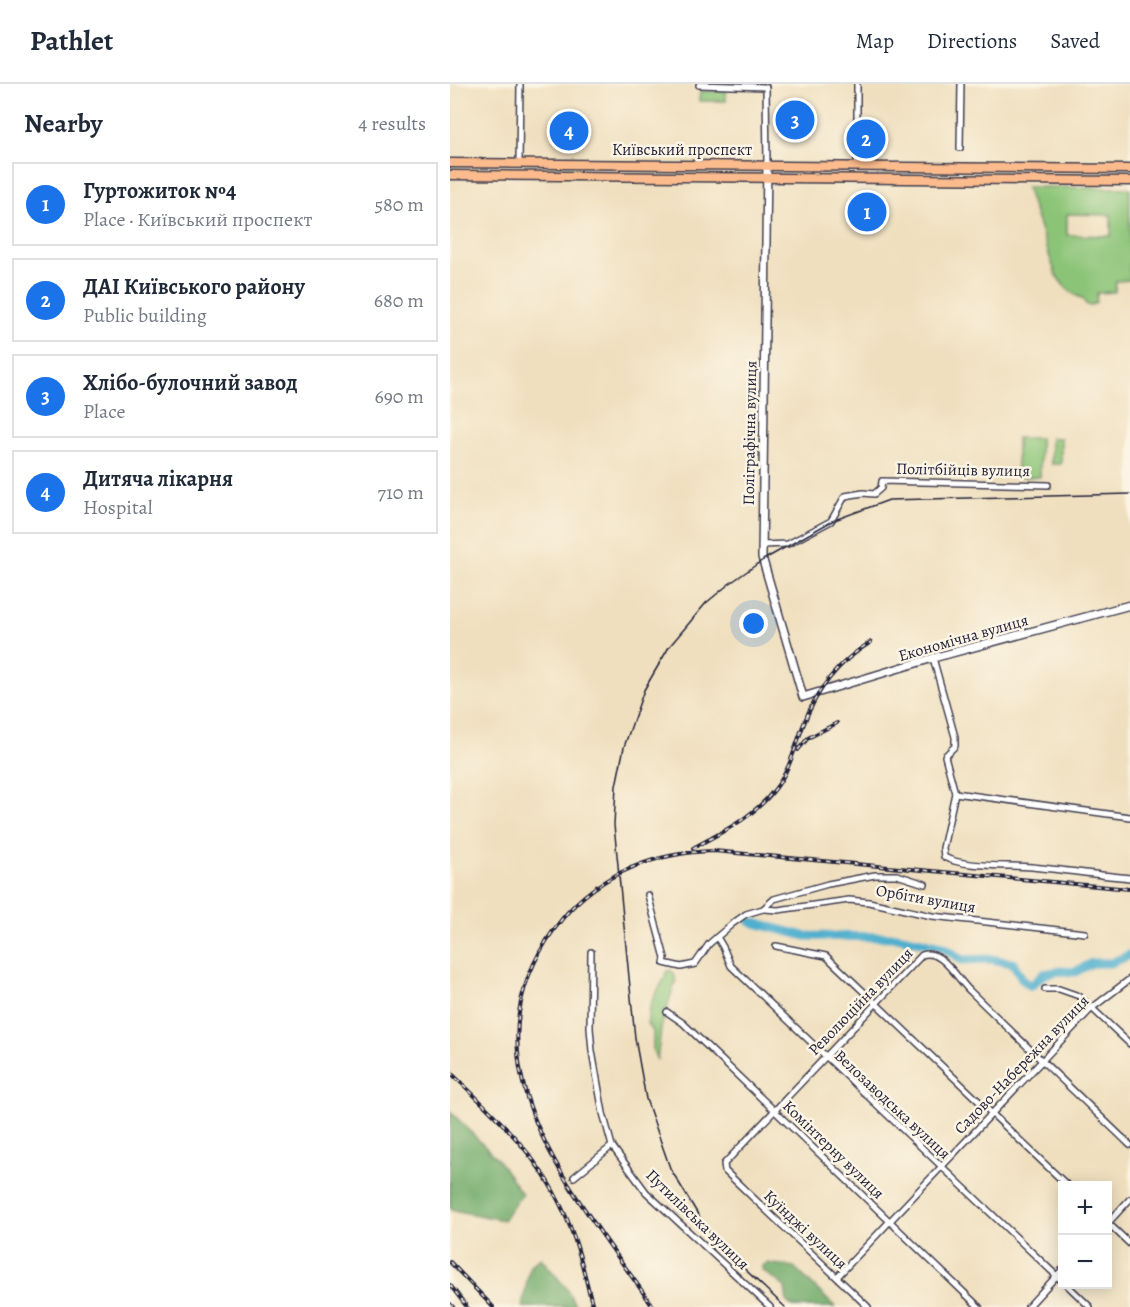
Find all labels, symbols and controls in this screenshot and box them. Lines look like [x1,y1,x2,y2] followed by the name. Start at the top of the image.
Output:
[30,22,113,60] text: Pathlet
[856,27,894,55] text: Map
[927,27,1017,55] text: Directions
[1050,27,1100,55] text: Saved
[776,98,814,142] pin: 3
[24,106,103,141] text: Nearby
[550,108,588,154] pin: 4
[358,110,426,137] text: 4 results
[846,116,886,162] pin: 2
[612,139,752,161] street label: Київський проспект
[83,176,236,206] text: Гуртожиток №4
[848,190,886,234] pin: 1
[42,191,49,218] text: 1
[374,191,424,218] text: 580 m
[83,206,312,233] text: Place · Київський проспект
[83,272,305,302] text: ДАІ Київського району
[41,287,50,314] text: 2
[374,287,424,314] text: 680 m
[83,302,207,329] text: Public building
[738,360,762,506] street label: Поліграфічна вулиця
[83,368,298,398] text: Хлібо-булочний завод
[41,383,50,410] text: 3
[374,383,424,410] text: 690 m
[83,398,125,425] text: Place
[896,458,1030,482] street label: Політбійців вулиця
[83,464,233,494] text: Дитяча лікарня
[41,479,50,506] text: 4
[378,479,424,506] text: 710 m
[83,494,153,521] text: Hospital
[739,609,768,638] your location
[896,609,1031,667] street label: Економічна вулиця
[874,879,978,919] street label: Орбіти вулиця
[803,943,918,1060] street label: Революційна вулиця
[949,990,1094,1139] street label: Садово-Набережна вулиця
[829,1045,956,1165] street label: Велозаводська вулиця
[778,1095,889,1204] street label: Комінтерну вулиця
[641,1165,754,1275] street label: Путилівська вулиця
[1058,1181,1112,1289] map controls
[1058,1181,1112,1235] button: +
[759,1185,852,1275] street label: Куїнджі вулиця
[1058,1235,1112,1289] button: −

